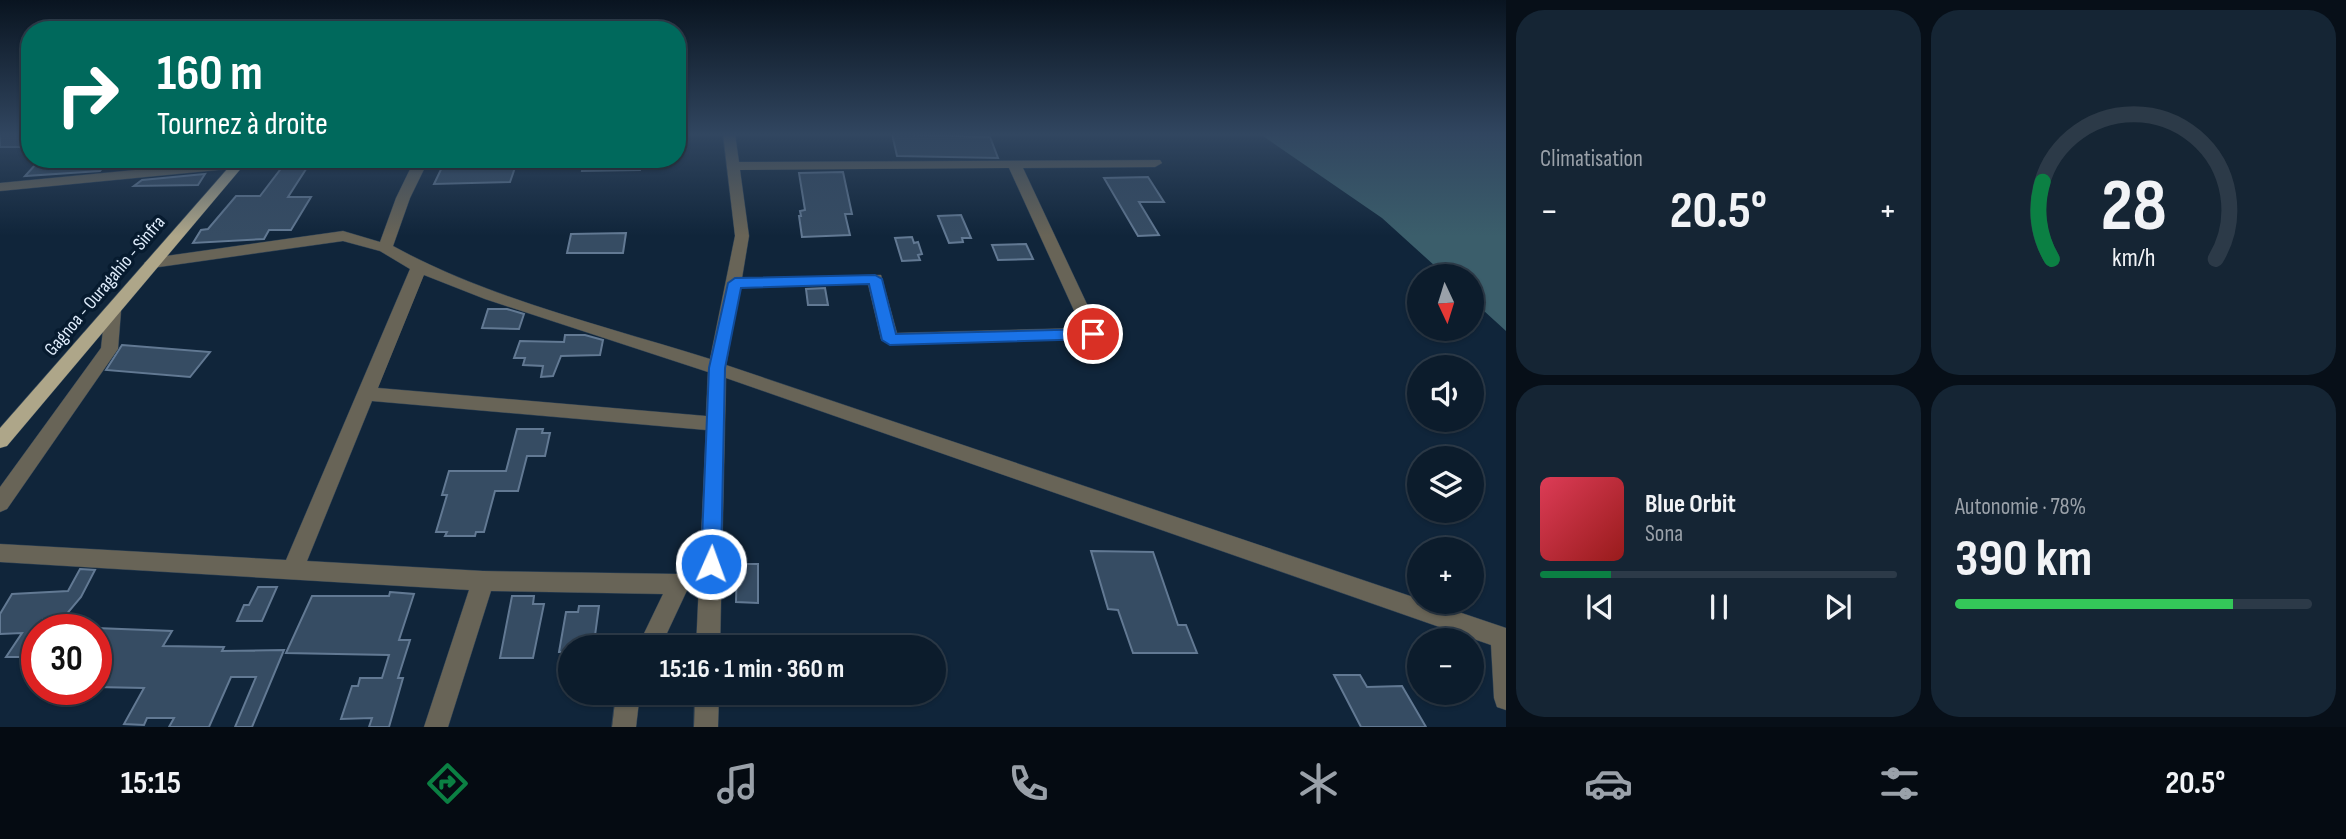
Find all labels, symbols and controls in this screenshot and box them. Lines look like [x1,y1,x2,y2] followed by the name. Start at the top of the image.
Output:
[157,45,263,104] text: 160 m
[42,49,133,140] icon: right
[157,105,328,144] text: Tournez à droite
[1540,145,1643,173] text: Climatisation
[2100,163,2167,251] text: 28
[1670,180,1767,243] text: 20.5°
[1540,189,1559,234] text: −
[1878,189,1897,234] text: +
[40,211,170,361] street label: Gagnoa - Ouragahio - Sinfra
[2112,242,2155,273] text: km/h
[1407,264,1484,341] north arrow
[1407,264,1484,705] map controls
[1063,304,1123,364] pin
[1074,315,1112,353] icon: arrive
[1407,355,1484,432] button: sound
[1407,446,1484,523] button: layers
[1645,489,1736,520] text: Blue Orbit
[1955,493,2086,521] text: Autonomie · 78%
[1645,520,1683,548] text: Sona
[674,527,748,601] position arrow
[1955,528,2092,591] text: 390 km
[1407,537,1484,614] button: +
[1581,588,1619,626] icon: previous
[1700,588,1738,626] icon: pause
[1819,588,1857,626] icon: next
[21,614,112,705] speed limit sign: 30
[1407,628,1484,705] button: −
[660,654,844,685] text: 15:16 · 1 min · 360 m
[423,759,472,808] icon: directions
[713,759,762,808] icon: music
[1004,759,1053,808] icon: phone
[1294,759,1343,808] icon: climate
[1584,759,1633,808] icon: car
[1875,759,1924,808] icon: filters
[121,764,181,803] text: 15:15
[2165,764,2225,803] text: 20.5°

